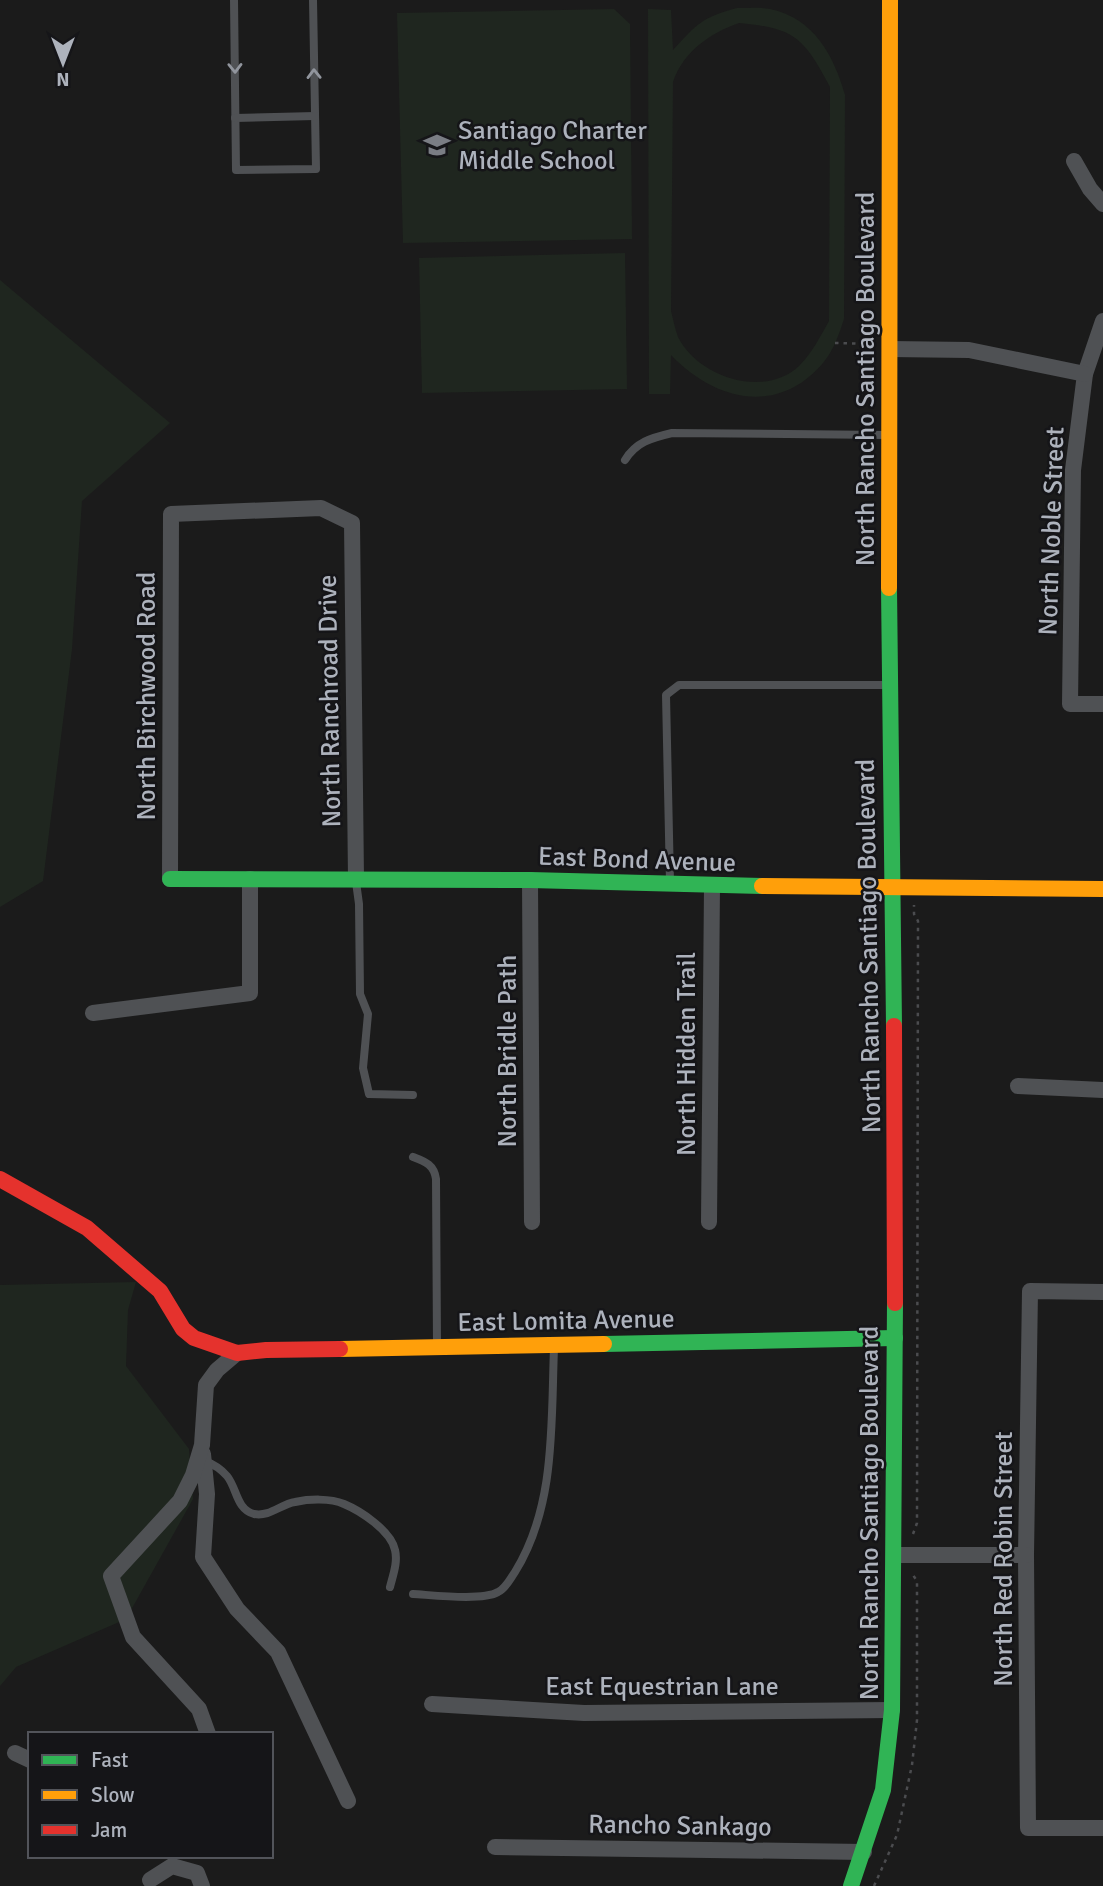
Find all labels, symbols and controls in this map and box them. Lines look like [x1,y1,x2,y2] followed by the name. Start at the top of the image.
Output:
[28,28,98,98] north arrow
[227,63,243,74] one-way arrow
[56,67,70,91] text: N
[306,68,322,78] one-way arrow
[458,115,647,177] place label: Santiago Charter Middle School
[422,130,452,160] school or university icon: Santiago Charter Middle School
[850,192,882,566] street label: North Rancho Santiago Boulevard
[1032,426,1072,636] street label: North Noble Street
[131,572,163,820] street label: North Birchwood Road
[312,574,348,828] street label: North Ranchroad Drive
[850,758,888,1134] street label: North Rancho Santiago Boulevard
[537,841,737,879] street label: East Bond Avenue
[671,952,703,1156] street label: North Hidden Trail
[492,955,524,1147] street label: North Bridle Path
[457,1303,675,1339] street label: East Lomita Avenue
[854,1326,886,1700] street label: North Rancho Santiago Boulevard
[988,1431,1020,1687] street label: North Red Robin Street
[545,1671,779,1703] street label: East Equestrian Lane
[28,1732,273,1858] legend
[91,1747,128,1773] text: Fast
[91,1782,135,1808] text: Slow
[588,1808,772,1844] street label: Rancho Sankago
[91,1817,127,1843] text: Jam

